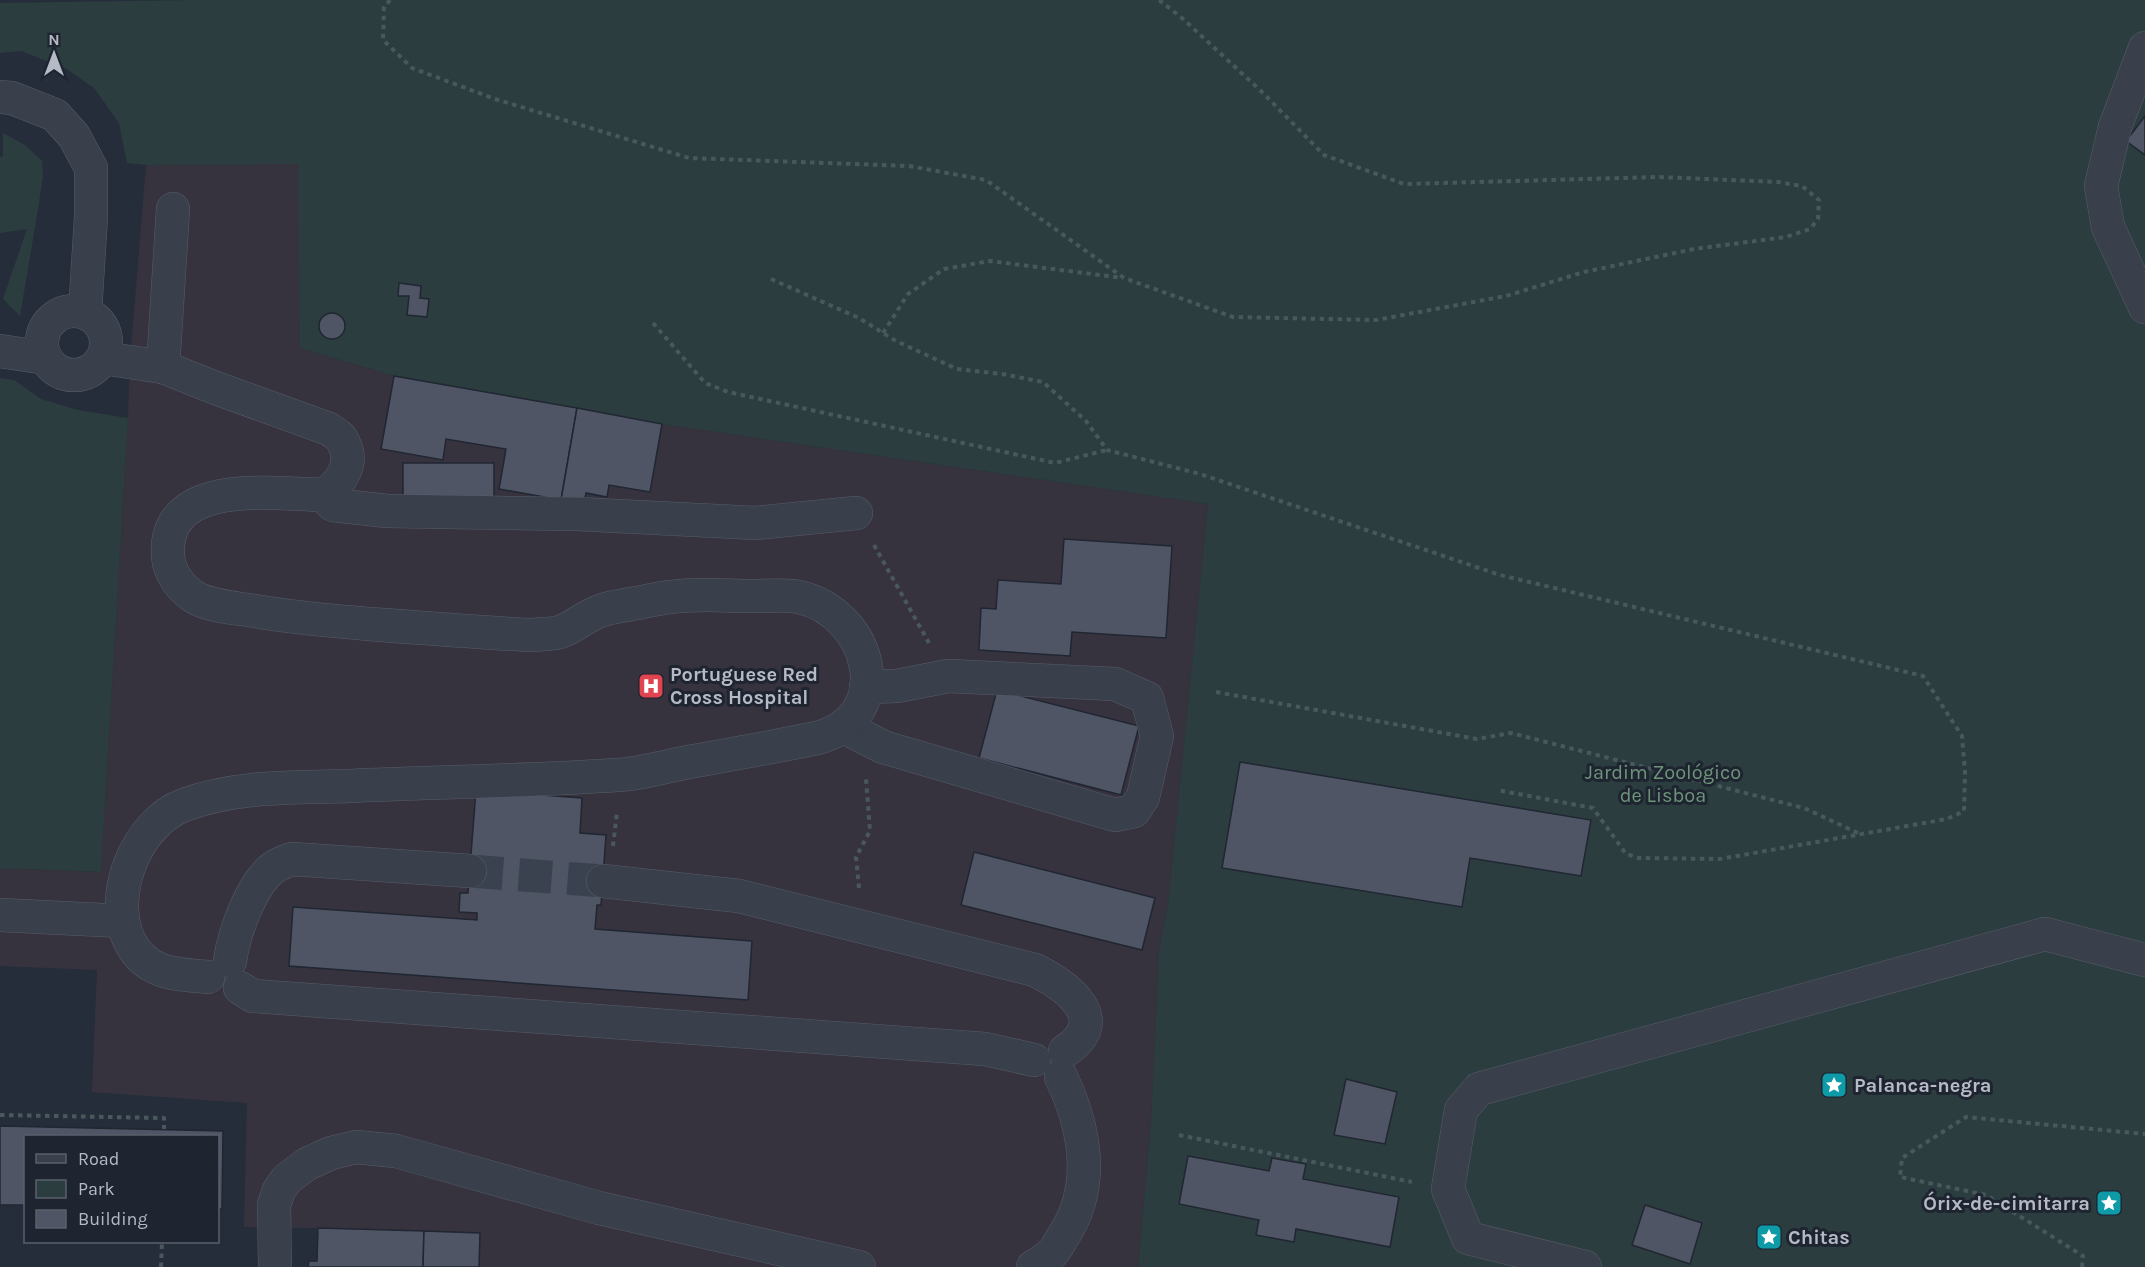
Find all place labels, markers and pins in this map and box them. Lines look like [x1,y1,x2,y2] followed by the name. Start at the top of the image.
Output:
[670,663,818,709] place label: Portuguese Red Cross Hospital
[636,671,666,701] hospital icon: Portuguese Red Cross Hospital
[1819,1070,1849,1100] place icon: Palanca-negra
[1854,1074,1992,1097] place label: Palanca-negra
[2094,1188,2124,1218] place icon: Órix-de-cimitarra
[1923,1191,2090,1215] place label: Órix-de-cimitarra
[1754,1222,1784,1252] place icon: Chitas
[1788,1226,1850,1249] place label: Chitas

